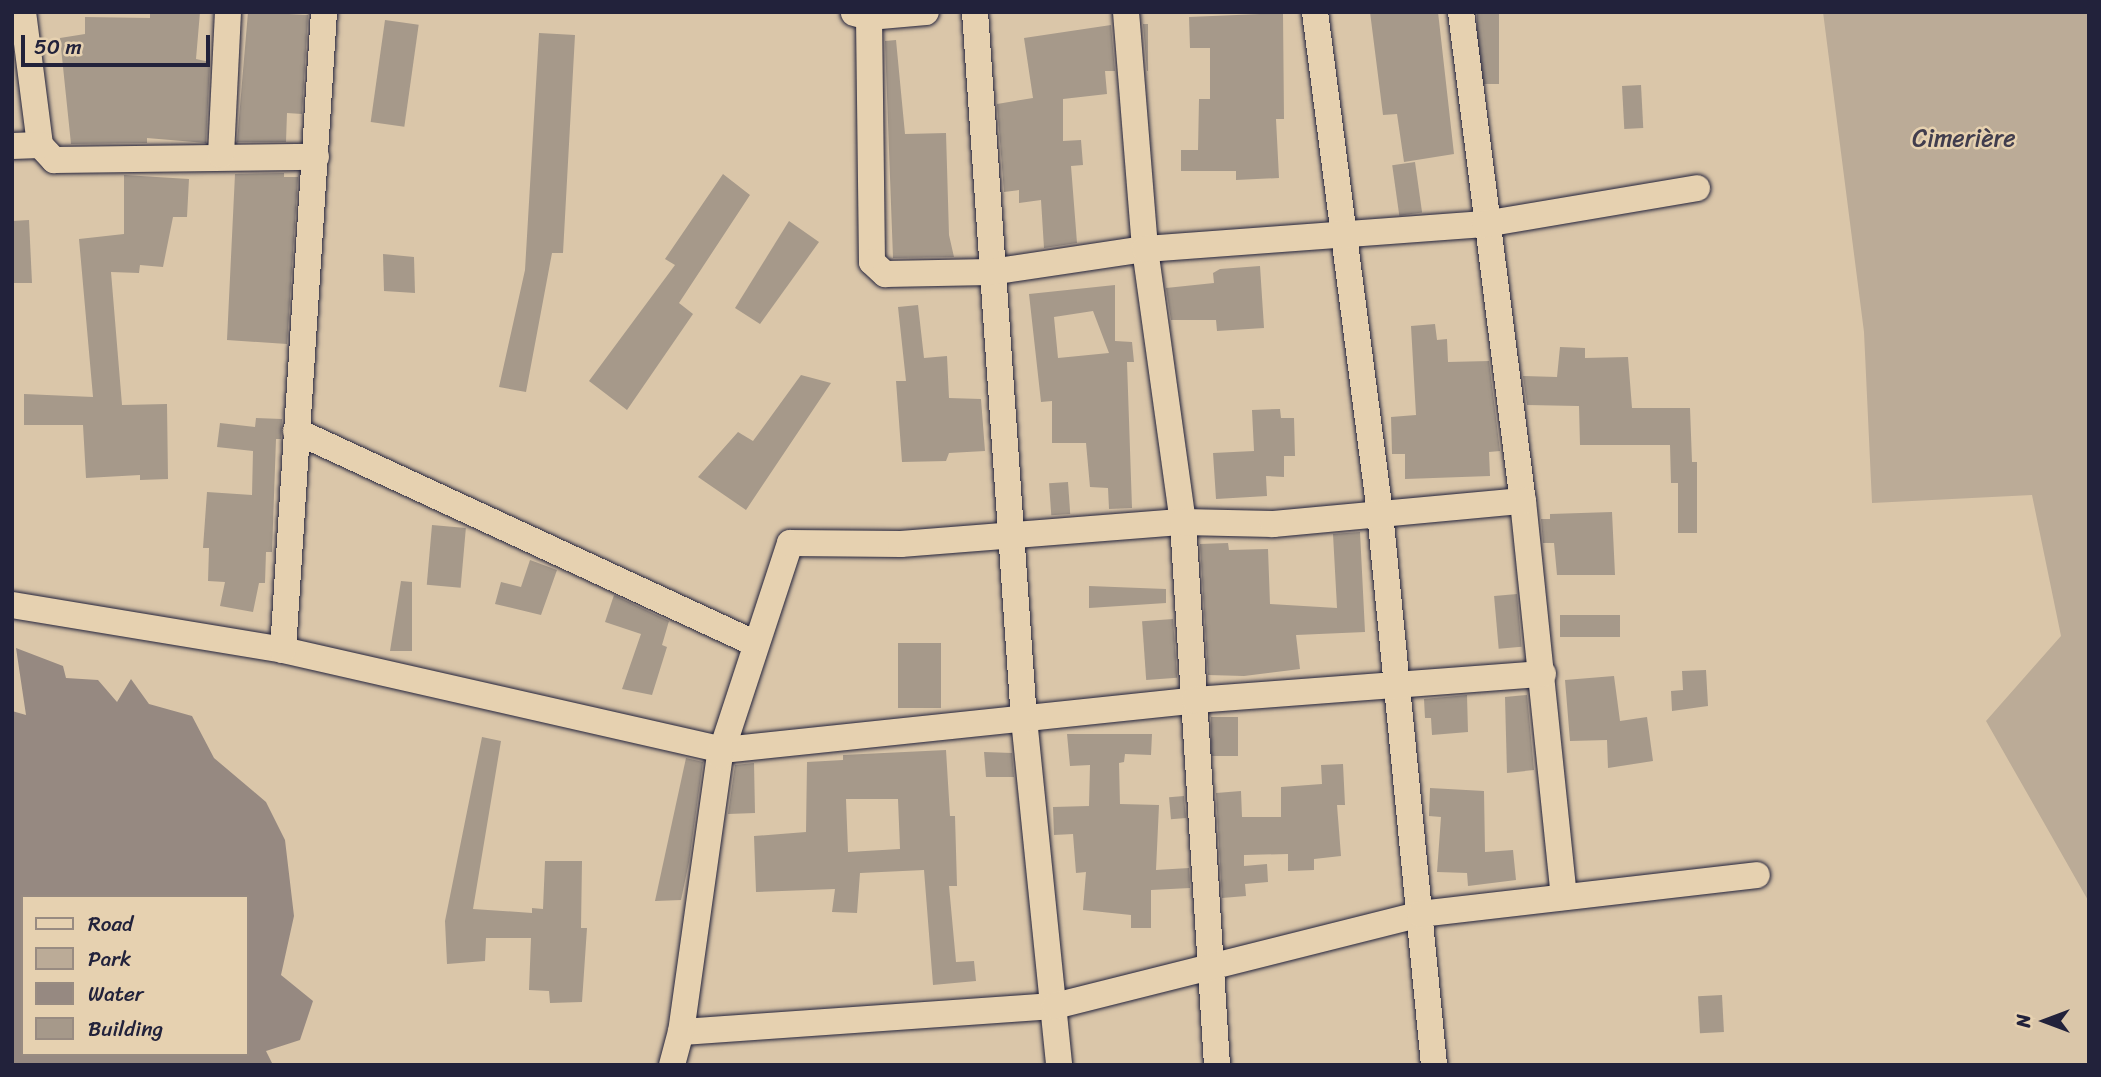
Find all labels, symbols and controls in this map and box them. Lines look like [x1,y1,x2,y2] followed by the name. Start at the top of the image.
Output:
[24,21,214,65] scale bar
[34,28,82,66] text: 50 m
[1912,125,2016,153] park label: Cimerière
[21,895,248,1056] legend
[88,905,133,943] text: Road
[88,940,131,978] text: Park
[88,975,143,1013] text: Water
[2010,986,2080,1056] north arrow
[88,1010,163,1048] text: Building
[2007,1014,2040,1028] text: N

